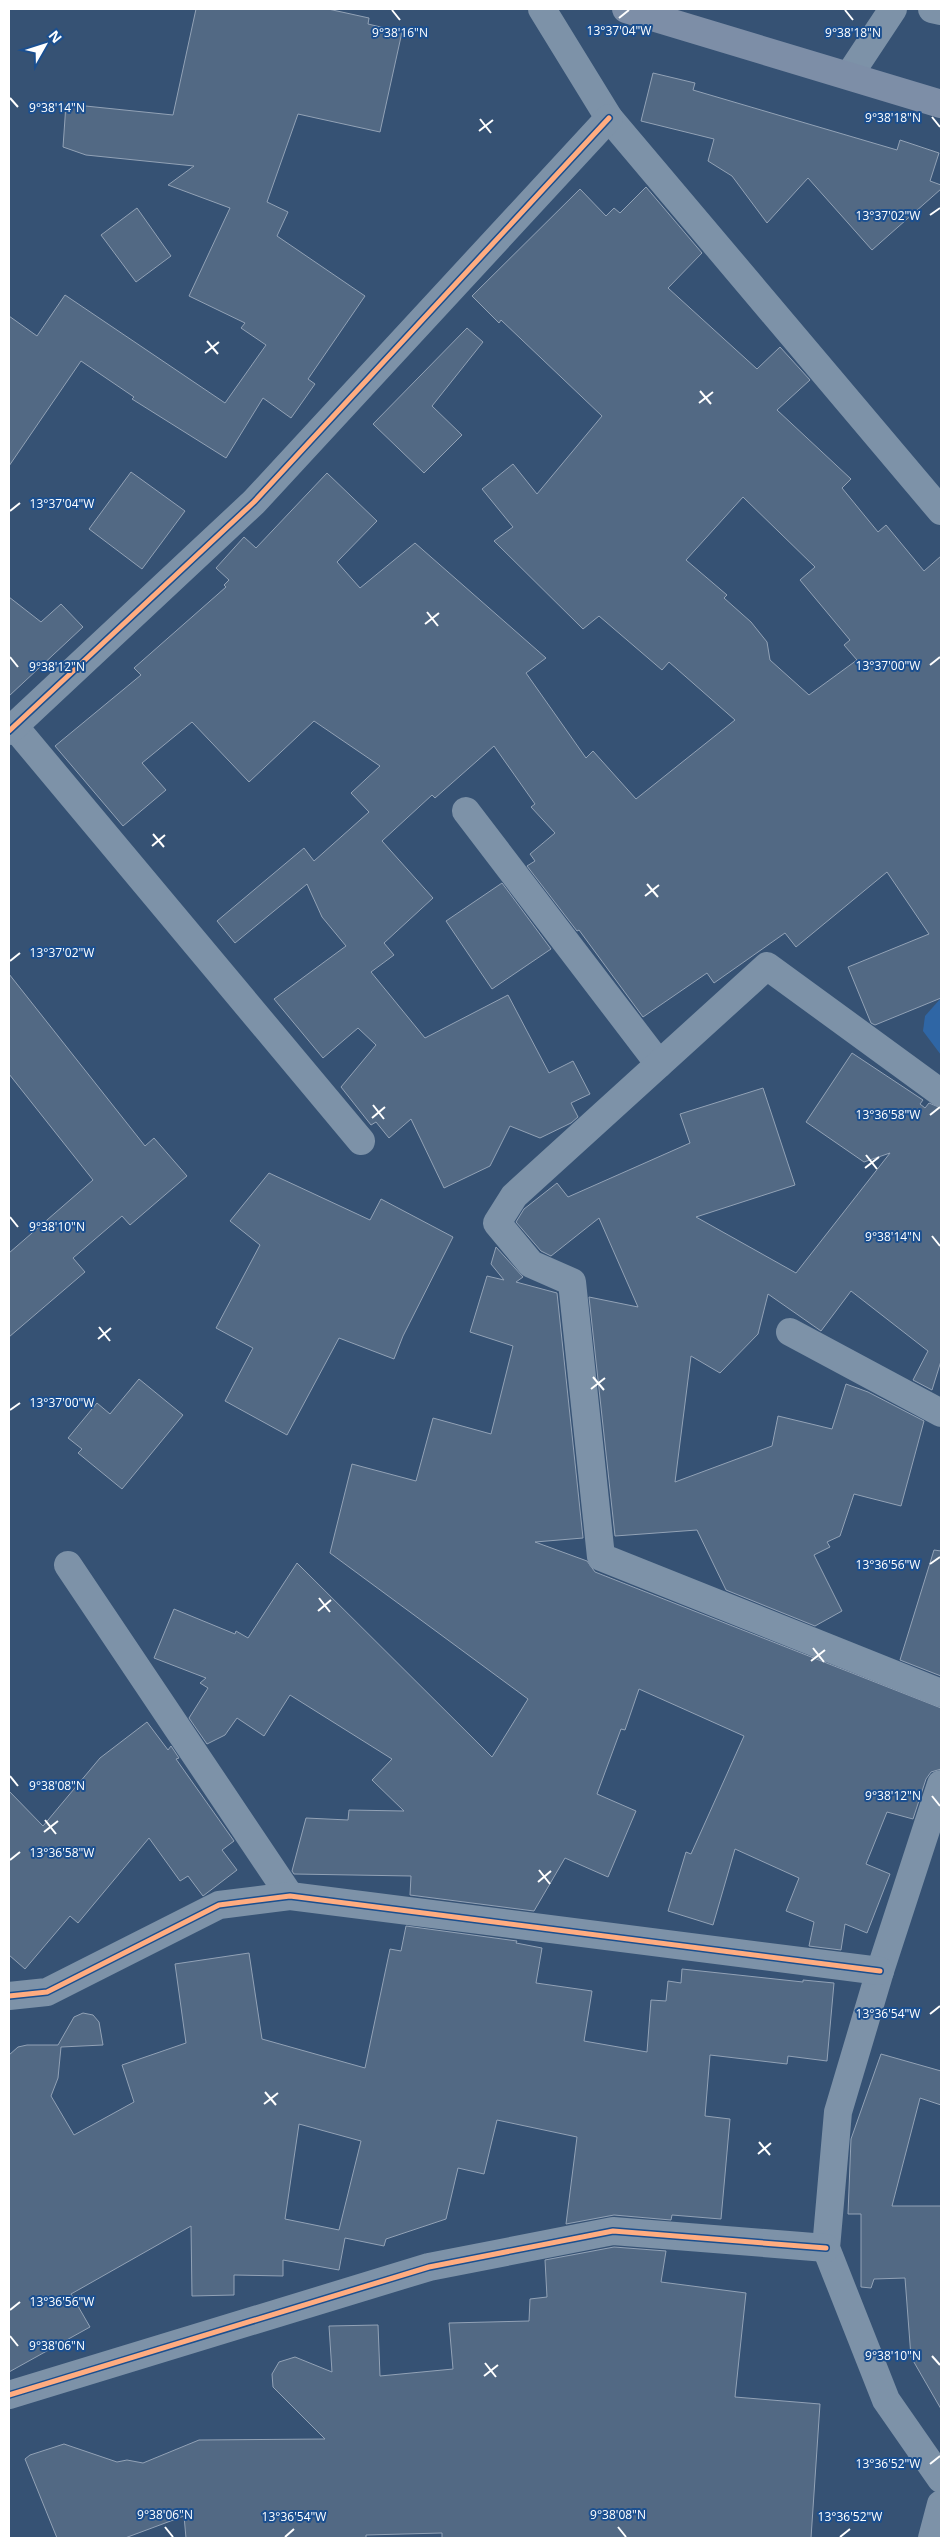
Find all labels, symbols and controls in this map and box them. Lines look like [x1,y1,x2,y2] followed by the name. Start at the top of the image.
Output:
[20,20,70,70] north arrow
[587,22,651,39] text: 13°37'04"W
[372,24,428,41] text: 9°38'16"N
[825,24,881,41] text: 9°38'18"N
[45,26,66,47] text: N
[29,99,85,116] text: 9°38'14"N
[865,109,921,126] text: 9°38'18"N
[856,207,920,224] text: 13°37'02"W
[30,495,94,512] text: 13°37'04"W
[856,657,920,674] text: 13°37'00"W
[29,658,85,675] text: 9°38'12"N
[30,944,94,961] text: 13°37'02"W
[856,1106,920,1123] text: 13°36'58"W
[29,1218,85,1235] text: 9°38'10"N
[865,1228,921,1245] text: 9°38'14"N
[30,1394,94,1411] text: 13°37'00"W
[856,1556,920,1573] text: 13°36'56"W
[29,1777,85,1794] text: 9°38'08"N
[865,1787,921,1804] text: 9°38'12"N
[30,1844,94,1861] text: 13°36'58"W
[856,2005,920,2022] text: 13°36'54"W
[30,2293,94,2310] text: 13°36'56"W
[29,2337,85,2354] text: 9°38'06"N
[865,2347,921,2364] text: 9°38'10"N
[856,2455,920,2472] text: 13°36'52"W
[137,2506,193,2523] text: 9°38'06"N
[590,2506,646,2523] text: 9°38'08"N
[262,2508,326,2525] text: 13°36'54"W
[818,2508,882,2525] text: 13°36'52"W

